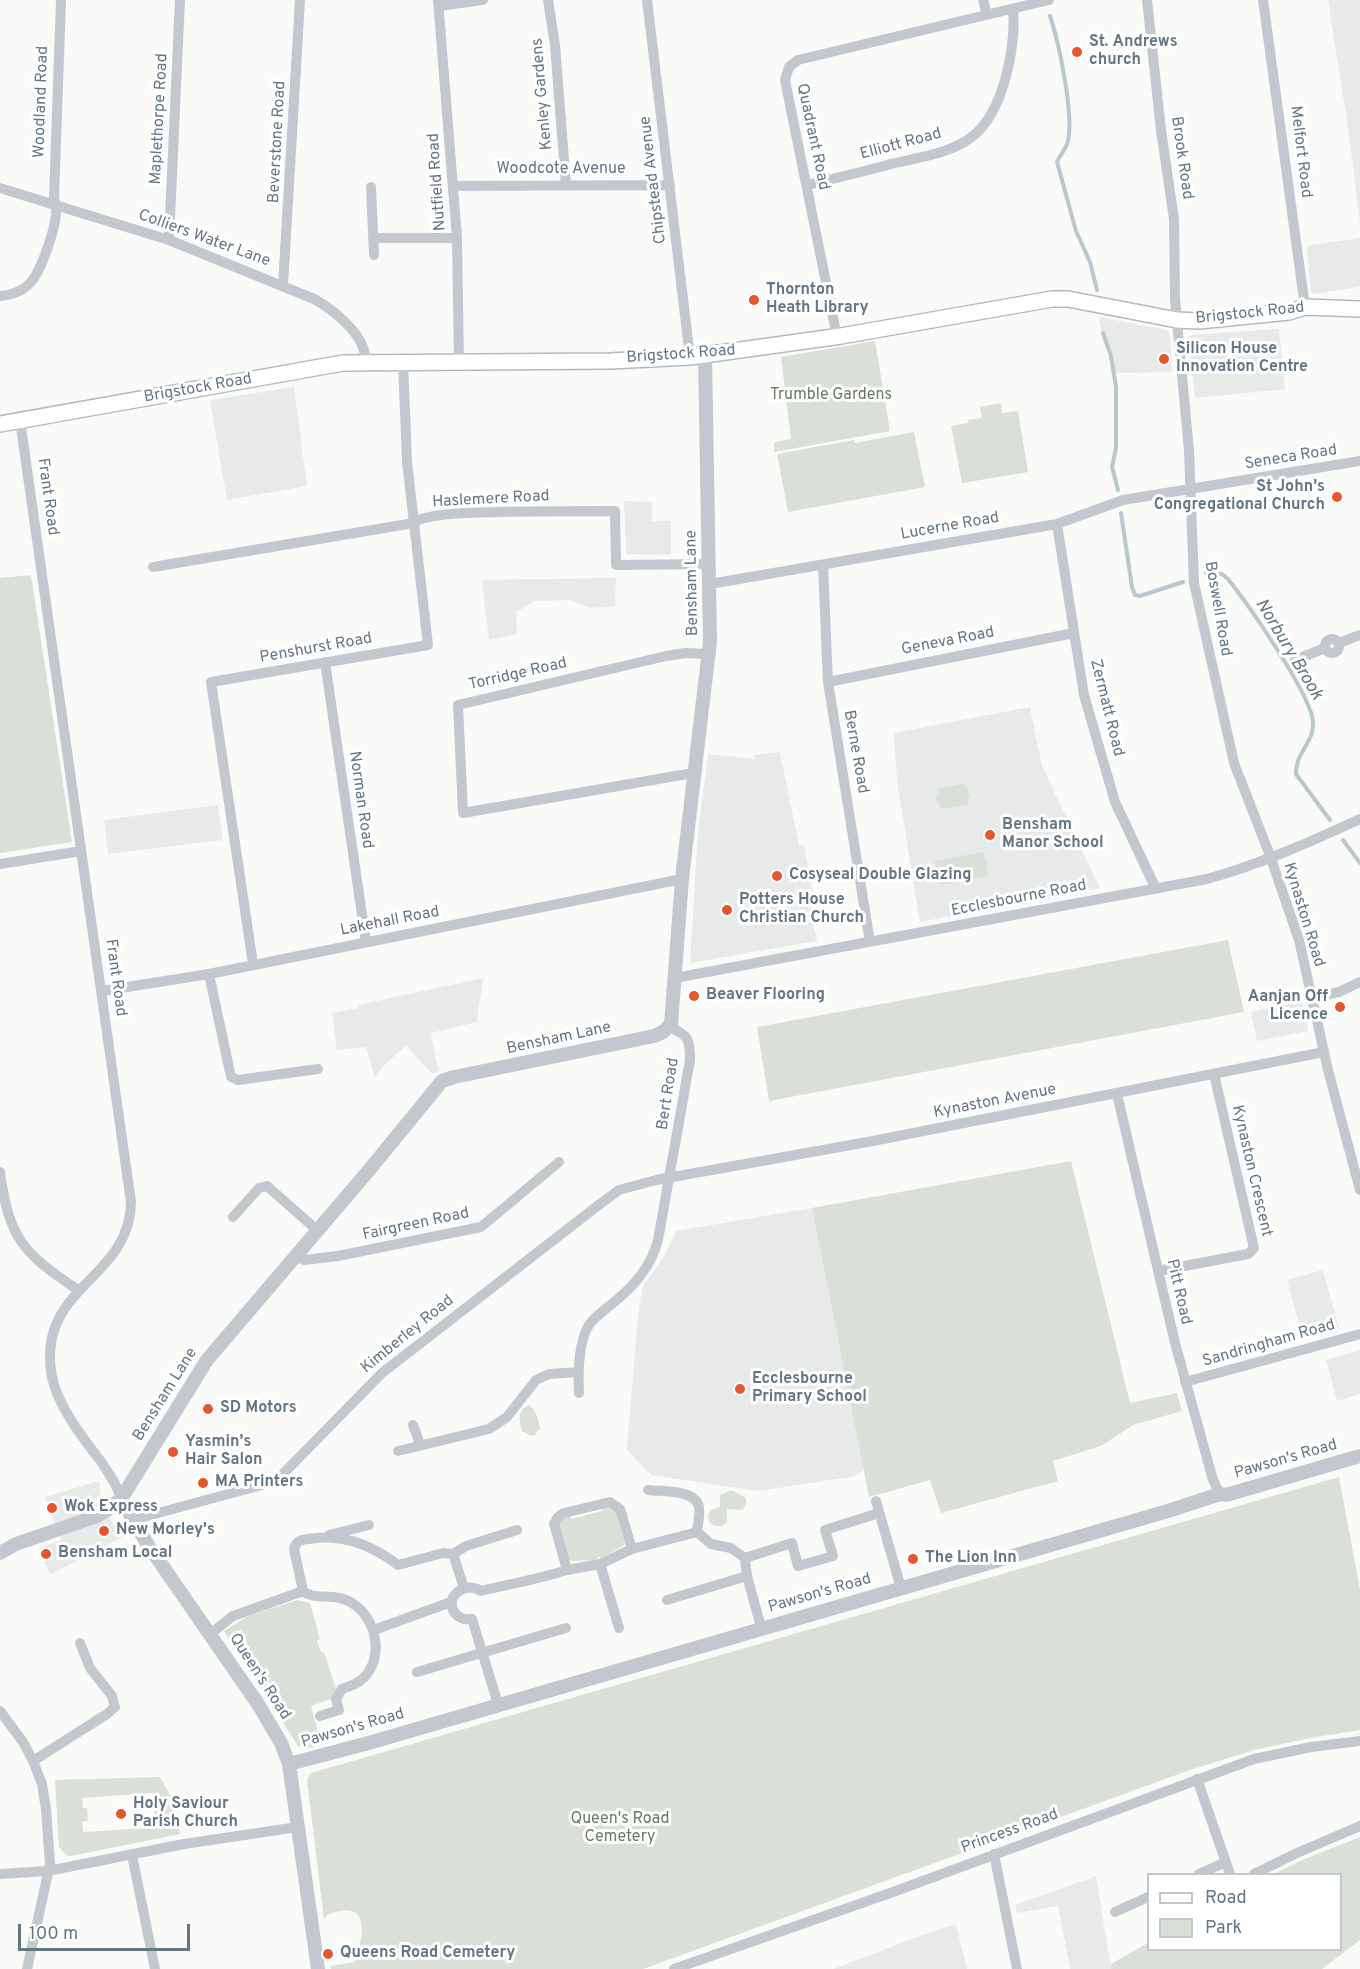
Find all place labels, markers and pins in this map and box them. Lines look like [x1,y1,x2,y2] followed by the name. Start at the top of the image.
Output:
[1089,33,1178,71] place label: St. Andrews church
[1070,45,1084,59] marker: St. Andrews church
[766,281,869,319] place label: Thornton Heath Library
[747,293,761,307] marker: Thornton Heath Library
[1176,340,1308,378] place label: Silicon House Innovation Centre
[1157,352,1171,366] marker: Silicon House Innovation Centre
[1154,478,1325,516] place label: St John's Congregational Church
[1330,490,1344,504] marker: St John's Congregational Church
[1002,816,1104,854] place label: Bensham Manor School
[983,828,997,842] marker: Bensham Manor School
[789,866,971,886] place label: Cosyseal Double Glazing
[770,869,784,883] marker: Cosyseal Double Glazing
[739,891,864,929] place label: Potters House Christian Church
[720,903,734,917] marker: Potters House Christian Church
[706,986,825,1006] place label: Beaver Flooring
[1248,988,1328,1026] place label: Aanjan Off Licence
[687,989,701,1003] marker: Beaver Flooring
[1333,1000,1347,1014] marker: Aanjan Off Licence
[752,1370,867,1408] place label: Ecclesbourne Primary School
[733,1382,747,1396] marker: Ecclesbourne Primary School
[220,1399,297,1419] place label: SD Motors
[201,1402,215,1416] marker: SD Motors
[185,1433,262,1471] place label: Yasmin's Hair Salon
[166,1445,180,1459] marker: Yasmin's Hair Salon
[215,1473,303,1493] place label: MA Printers
[196,1476,210,1490] marker: MA Printers
[64,1498,158,1518] place label: Wok Express
[45,1501,59,1515] marker: Wok Express
[116,1521,215,1541] place label: New Morley's
[97,1524,111,1538] marker: New Morley's
[58,1544,172,1564] place label: Bensham Local
[39,1547,53,1561] marker: Bensham Local
[925,1549,1017,1569] place label: The Lion Inn
[906,1552,920,1566] marker: The Lion Inn
[133,1795,238,1833] place label: Holy Saviour Parish Church
[114,1807,128,1821] marker: Holy Saviour Parish Church
[340,1944,515,1964] place label: Queens Road Cemetery
[321,1947,335,1961] marker: Queens Road Cemetery

